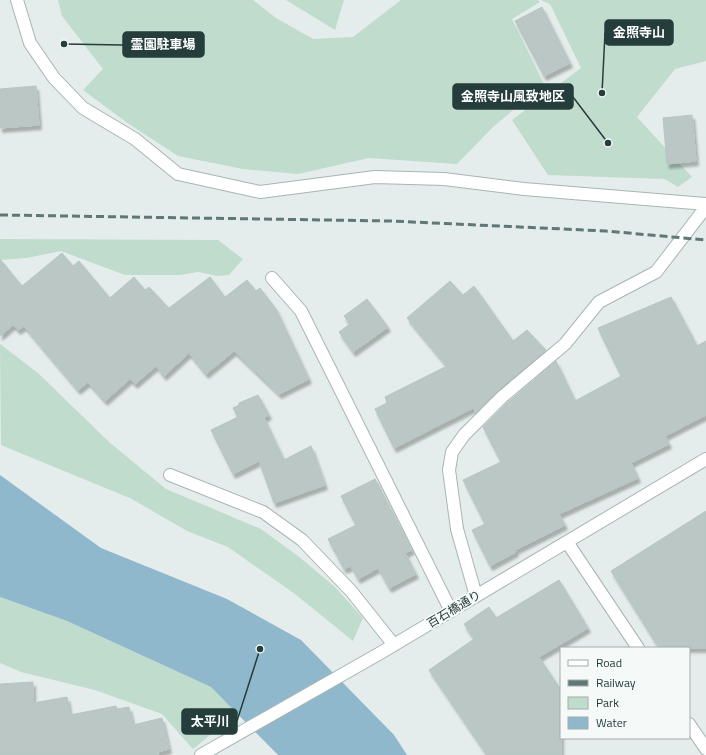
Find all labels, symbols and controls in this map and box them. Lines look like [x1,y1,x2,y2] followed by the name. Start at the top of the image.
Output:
[605,20,673,45] callout: 金照寺山
[613,22,665,42] text: 金照寺山
[123,32,204,57] callout: 霊園駐車場
[130,34,196,54] text: 霊園駐車場
[453,84,573,109] callout: 金照寺山風致地区
[461,86,565,106] text: 金照寺山風致地区
[423,585,484,632] street label: 百石橋通り
[560,647,690,739] legend
[596,653,622,672] text: Road
[596,673,636,692] text: Railway
[596,693,619,712] text: Park
[182,709,237,734] callout: 太平川
[190,711,230,731] text: 太平川
[596,713,627,732] text: Water

